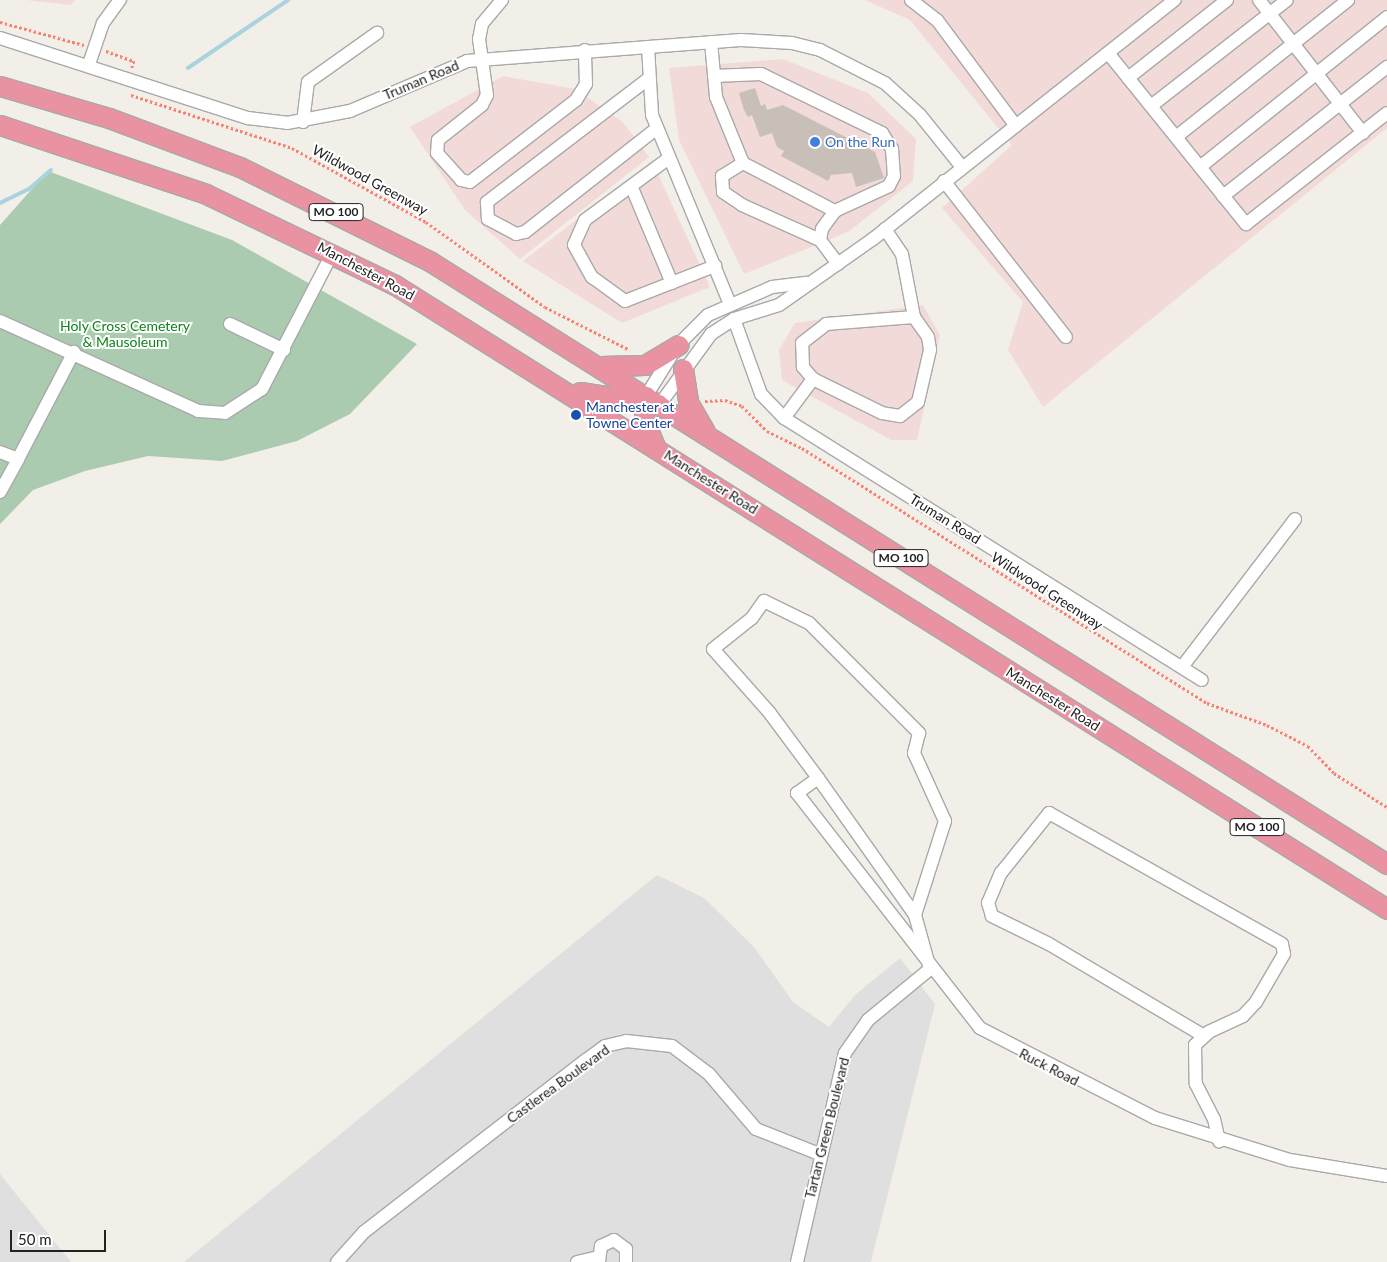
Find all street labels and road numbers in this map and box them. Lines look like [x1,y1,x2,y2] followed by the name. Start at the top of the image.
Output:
[381,57,461,103] street label: Truman Road
[309,141,431,219] street label: Wildwood Greenway
[308,202,364,222] road number: MO 100
[315,238,417,304] street label: Manchester Road
[661,446,761,518] street label: Manchester Road
[906,491,984,547] street label: Truman Road
[874,548,928,568] road number: MO 100
[988,549,1106,633] street label: Wildwood Greenway
[1003,663,1103,735] street label: Manchester Road
[1230,818,1284,836] road number: MO 100
[503,1041,613,1127] street label: Castlerea Boulevard
[1016,1045,1082,1089] street label: Ruck Road
[801,1056,853,1200] street label: Tartan Green Boulevard

